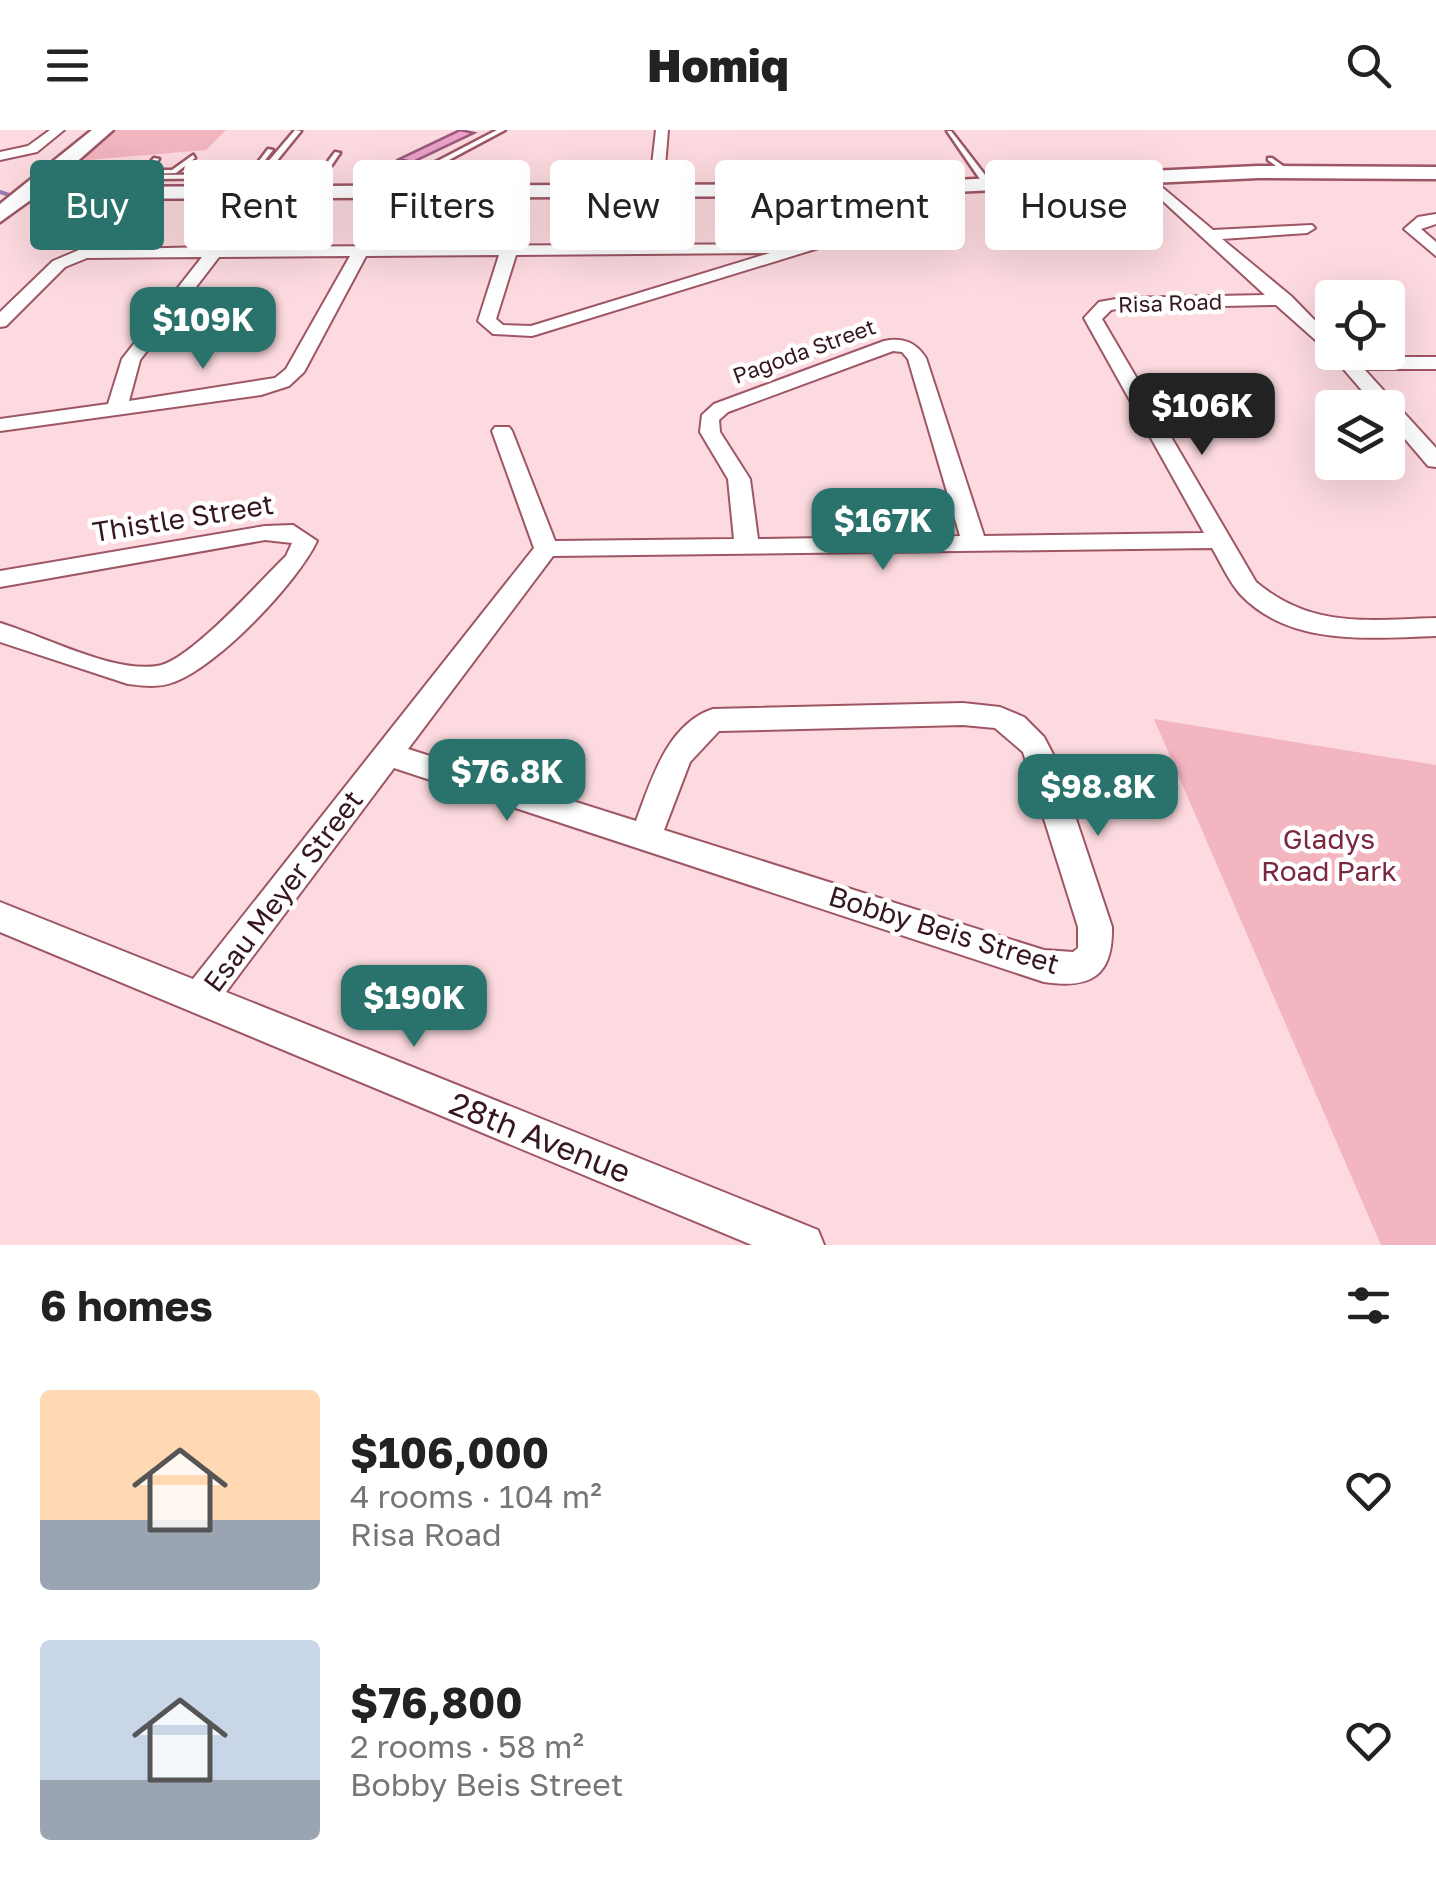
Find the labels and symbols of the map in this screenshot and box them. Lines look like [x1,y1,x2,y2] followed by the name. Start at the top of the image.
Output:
[133,287,273,372] pin: $109K
[1117,287,1223,318] street label: Risa Road
[729,312,879,389] street label: Pagoda Street
[1132,373,1272,458] pin: $106K
[90,487,276,548] street label: Thistle Street
[813,488,953,573] pin: $167K
[426,739,588,824] pin: $76.8K
[1017,754,1179,839] pin: $98.8K
[196,783,369,998] street label: Esau Meyer Street
[1261,822,1397,887] park label: Gladys Road Park
[825,879,1063,980] street label: Bobby Beis Street
[344,965,484,1050] pin: $190K
[444,1084,636,1191] street label: 28th Avenue

